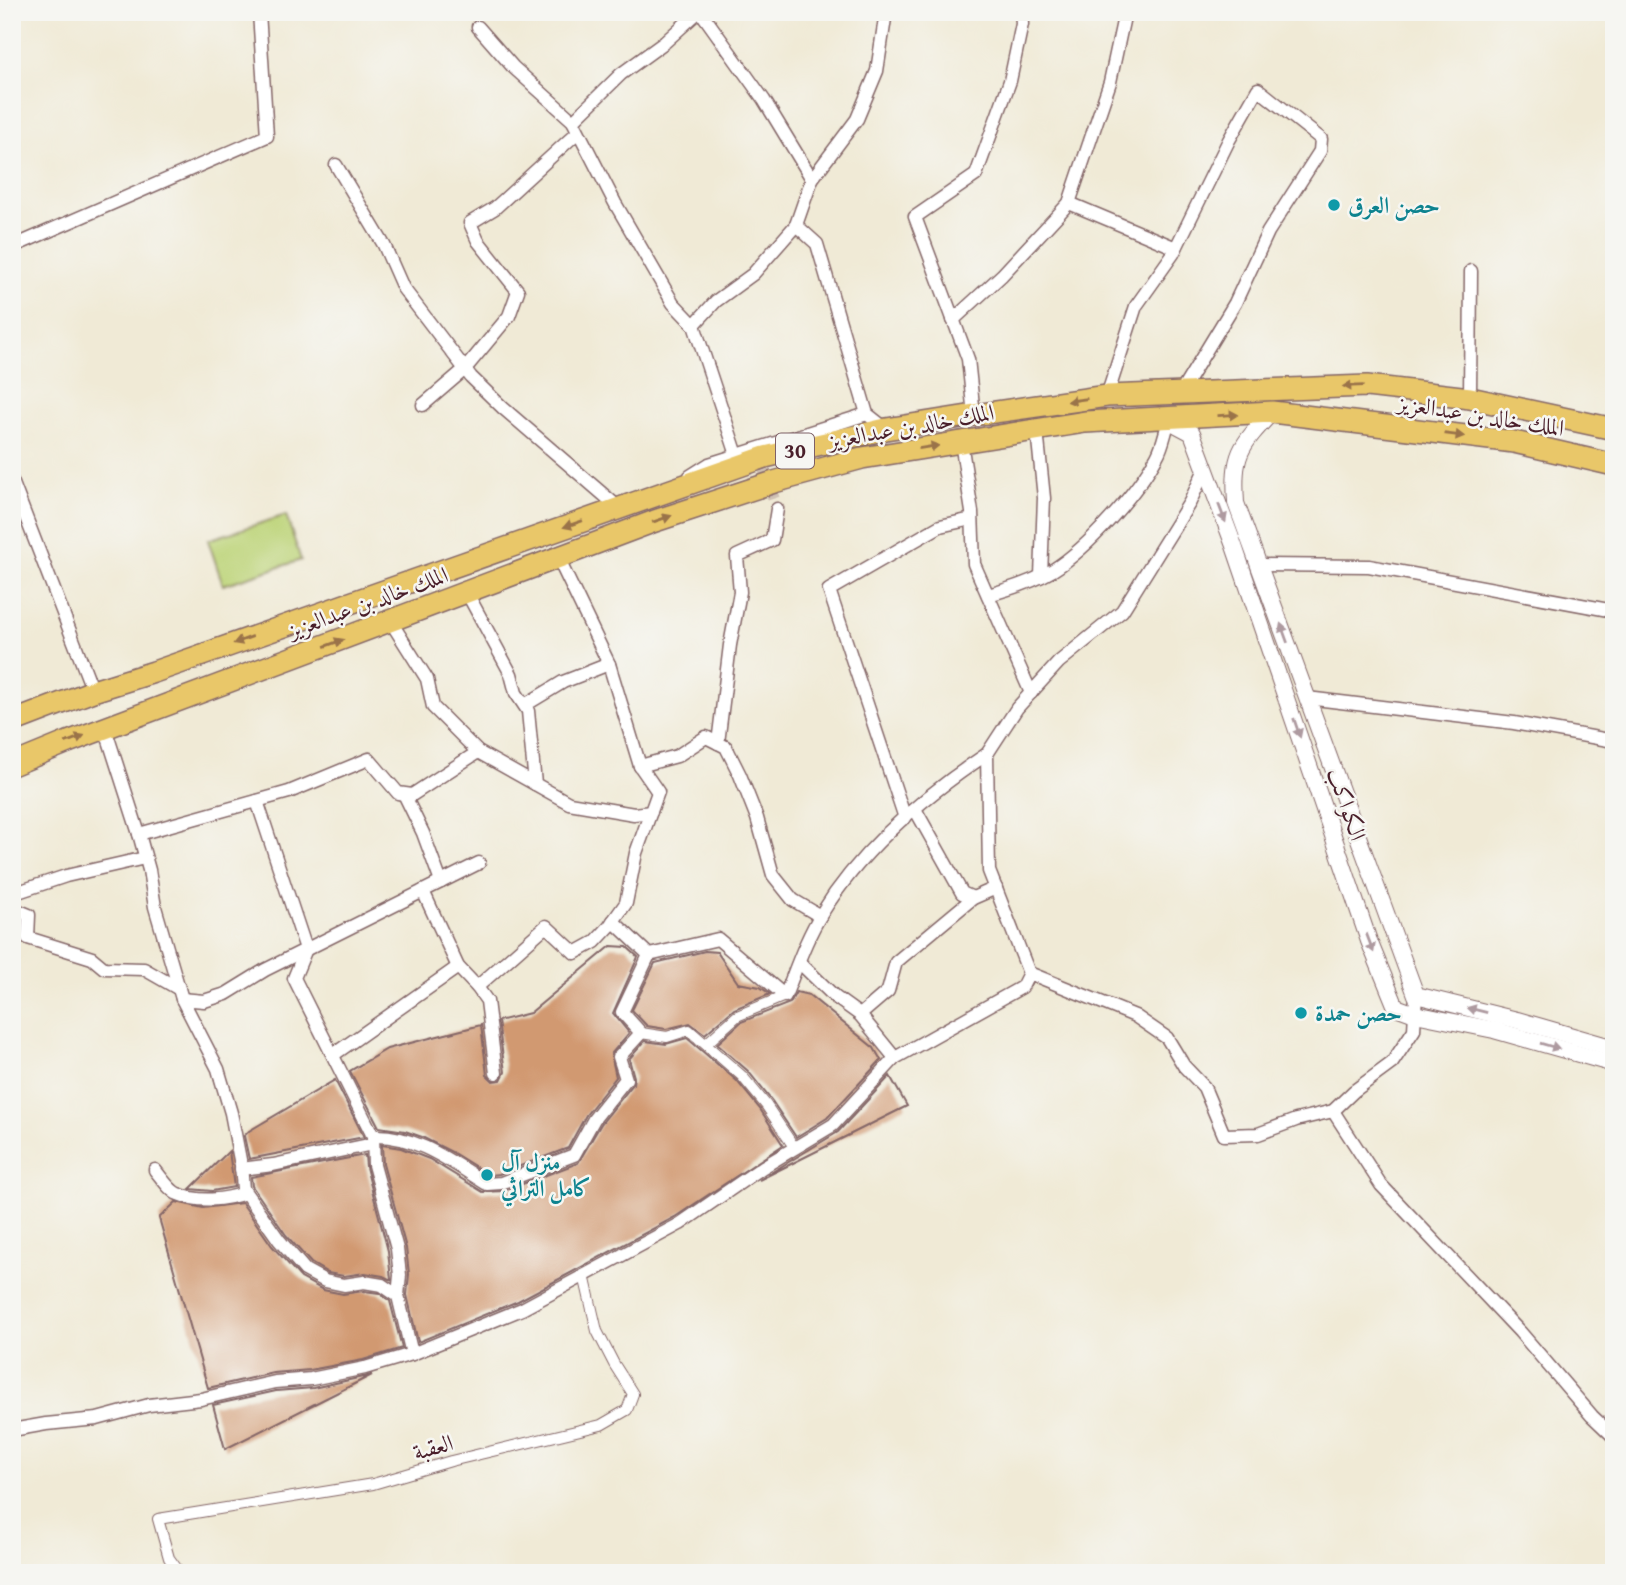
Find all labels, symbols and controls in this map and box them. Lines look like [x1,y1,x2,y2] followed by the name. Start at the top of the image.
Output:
[1348,188,1440,221] place label: حصن العرق
[1326,197,1342,213] marker: حصن العرق
[1342,381,1364,392] one-way arrow
[1394,385,1567,444] street label: الملك خالد بن عبدالعزيز
[1066,394,1088,405] one-way arrow
[823,395,997,457] street label: الملك خالد بن عبدالعزيز
[1217,409,1239,420] one-way arrow
[1443,429,1465,440] one-way arrow
[776,434,814,468] road number: 30
[918,441,940,452] one-way arrow
[1216,503,1227,524] one-way arrow
[651,513,672,524] one-way arrow
[562,519,583,530] one-way arrow
[281,557,452,646] street label: الملك خالد بن عبدالعزيز
[1278,623,1289,644] one-way arrow
[232,635,253,646] one-way arrow
[324,637,345,648] one-way arrow
[1292,718,1303,739] one-way arrow
[65,734,86,745] one-way arrow
[1320,763,1375,845] street label: الكواكب
[1365,933,1376,954] one-way arrow
[1315,996,1402,1029] place label: حصن حمدة
[1466,1004,1488,1015] one-way arrow
[1293,1005,1309,1021] marker: حصن حمدة
[1539,1041,1561,1052] one-way arrow
[500,1145,591,1207] place label: منزل آل كامل التراثي
[479,1167,495,1183] marker: منزل آل كامل التراثي
[409,1425,457,1468] street label: العقبة

